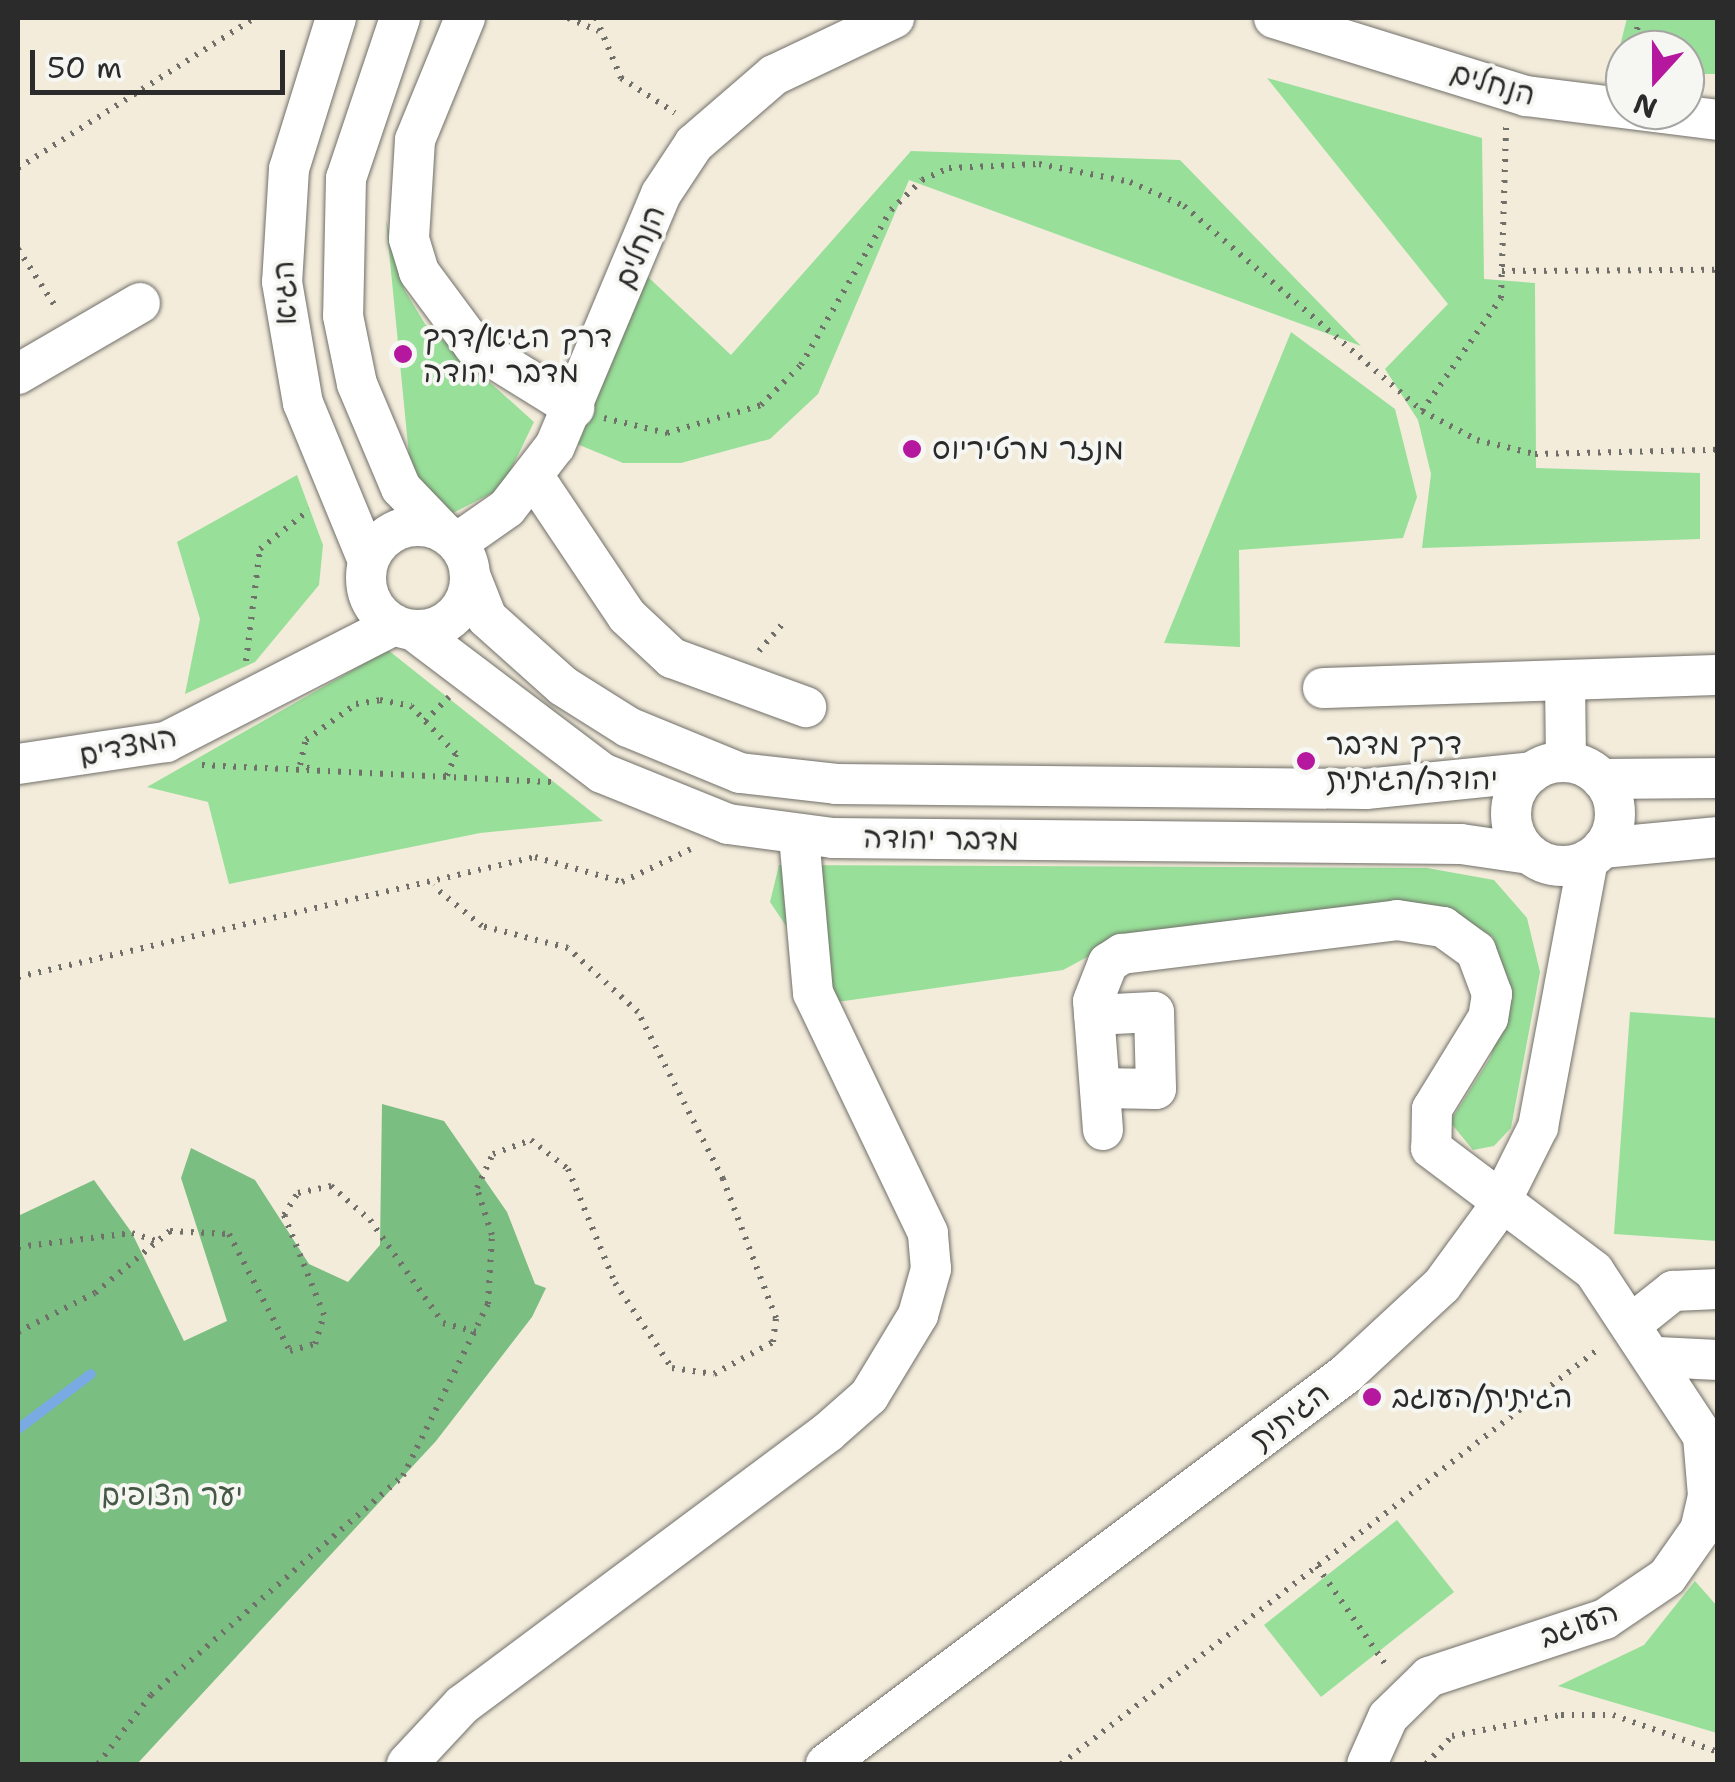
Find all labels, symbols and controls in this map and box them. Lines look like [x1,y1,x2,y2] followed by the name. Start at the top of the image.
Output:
[35,30,290,92] scale bar
[1605,30,1705,130] north arrow
[47,47,122,88] text: 50 m
[1446,55,1540,113] street label: הנחלים
[1628,84,1662,128] text: N
[607,200,673,294] street label: הנחלים
[265,260,305,326] street label: הגיא
[423,319,612,390] place label: דרך הגיא/דרך מדבר יהודה
[392,343,414,365] marker: דרך הגיא/דרך מדבר יהודה
[932,431,1124,467] place label: מנזר מרטיריוס
[901,438,923,460] marker: מנזר מרטיריוס
[76,718,180,774] street label: המצדים
[1326,726,1498,796] place label: דרך מדבר יהודה/הגיתית
[1295,750,1317,772] marker: דרך מדבר יהודה/הגיתית
[863,820,1019,858] street label: מדבר יהודה
[1244,1375,1336,1457] street label: הגיתית
[1392,1379,1573,1415] place label: הגיתית/העוגב
[1361,1386,1383,1408] marker: הגיתית/העוגב
[101,1477,243,1513] park label: יער הצופים
[1535,1593,1623,1655] street label: העוגב

